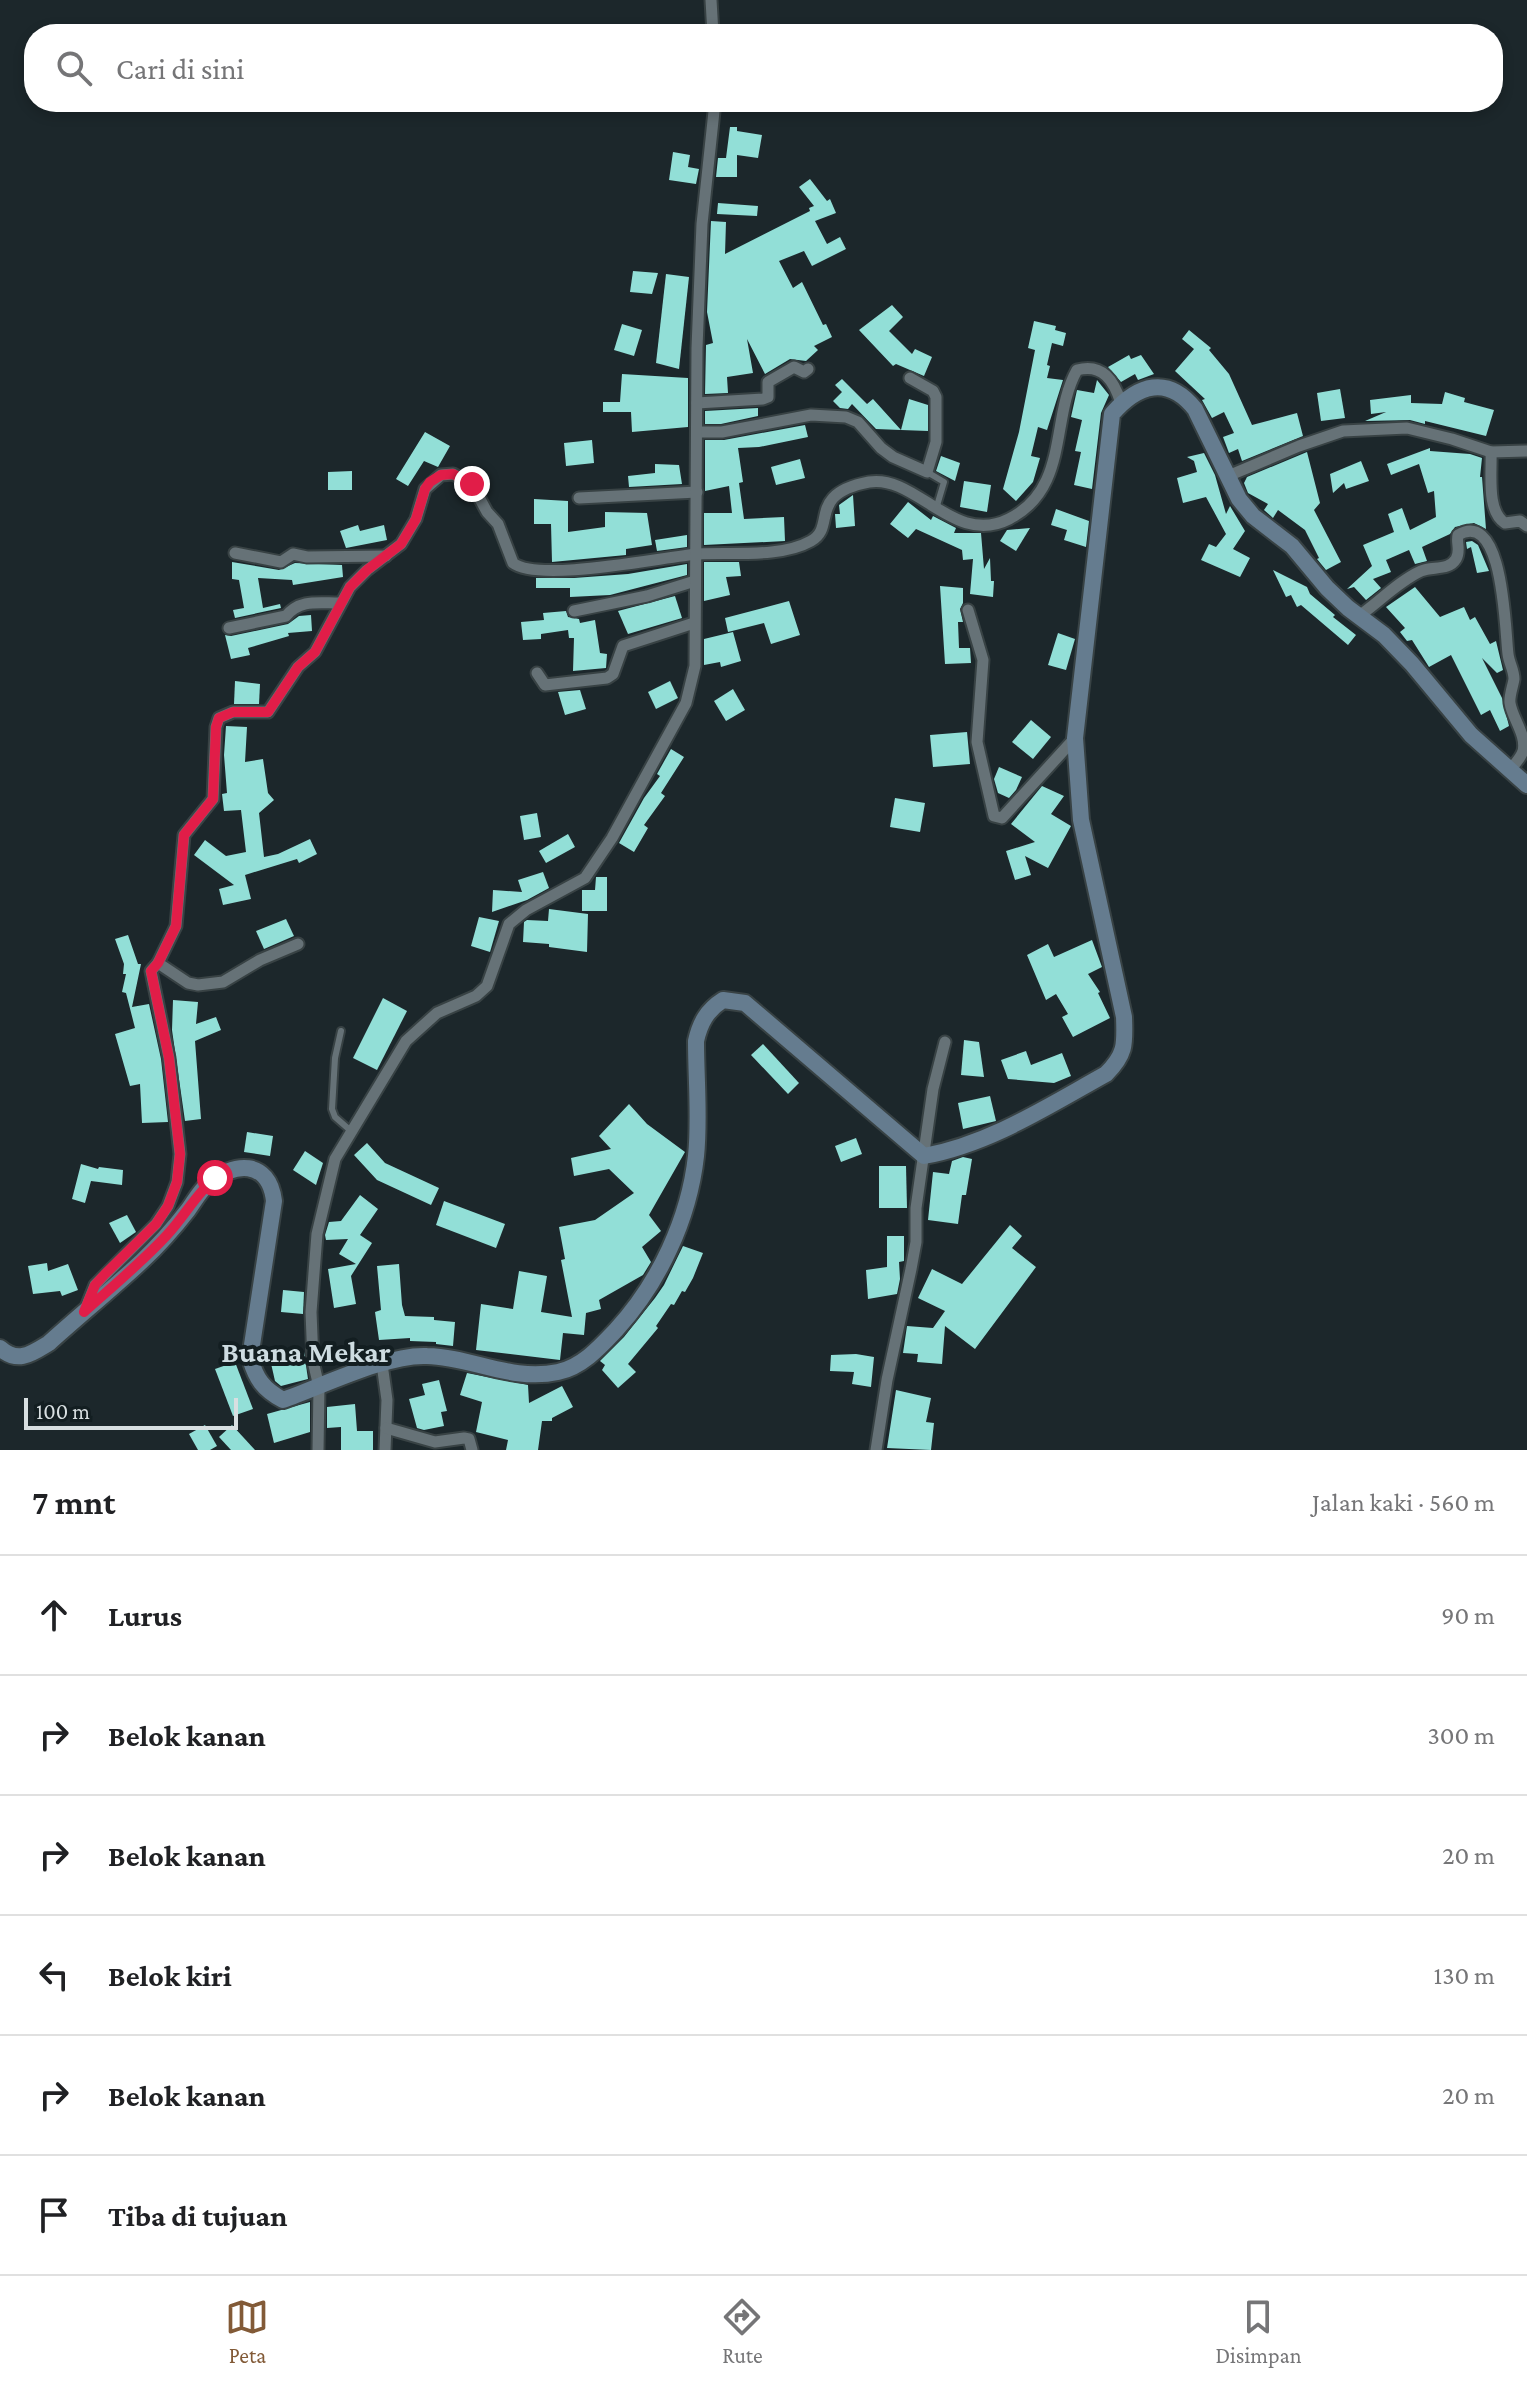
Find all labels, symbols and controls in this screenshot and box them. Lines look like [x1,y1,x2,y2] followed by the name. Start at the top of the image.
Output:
[24,24,1503,112] search box
[52,46,96,90] icon: search
[116,52,244,85] text: Cari di sini
[454,466,490,502] route end
[197,1160,233,1196] route start
[221,1335,391,1368] district label: Buana Mekar
[24,1394,238,1430] scale bar
[36,1399,90,1424] text: 100 m
[32,1484,116,1521] text: 7 mnt
[1312,1488,1495,1517] text: Jalan kaki · 560 m
[32,1593,76,1637] icon: ahead
[108,1599,182,1632] text: Lurus
[1441,1601,1495,1630] text: 90 m
[32,1713,76,1757] icon: right
[108,1719,266,1752] text: Belok kanan
[1427,1721,1495,1750] text: 300 m
[32,1833,76,1877] icon: right
[108,1839,266,1872] text: Belok kanan
[1442,1841,1495,1870] text: 20 m
[32,1953,76,1997] icon: left
[108,1959,232,1992] text: Belok kiri
[1434,1961,1495,1990] text: 130 m
[32,2073,76,2117] icon: right
[108,2079,266,2112] text: Belok kanan
[1442,2081,1495,2110] text: 20 m
[32,2193,76,2237] icon: arrive
[108,2199,287,2232] text: Tiba di tujuan
[225,2295,269,2368] tab: Peta
[720,2295,764,2368] tab: Rute
[1215,2295,1301,2368] tab: Disimpan

